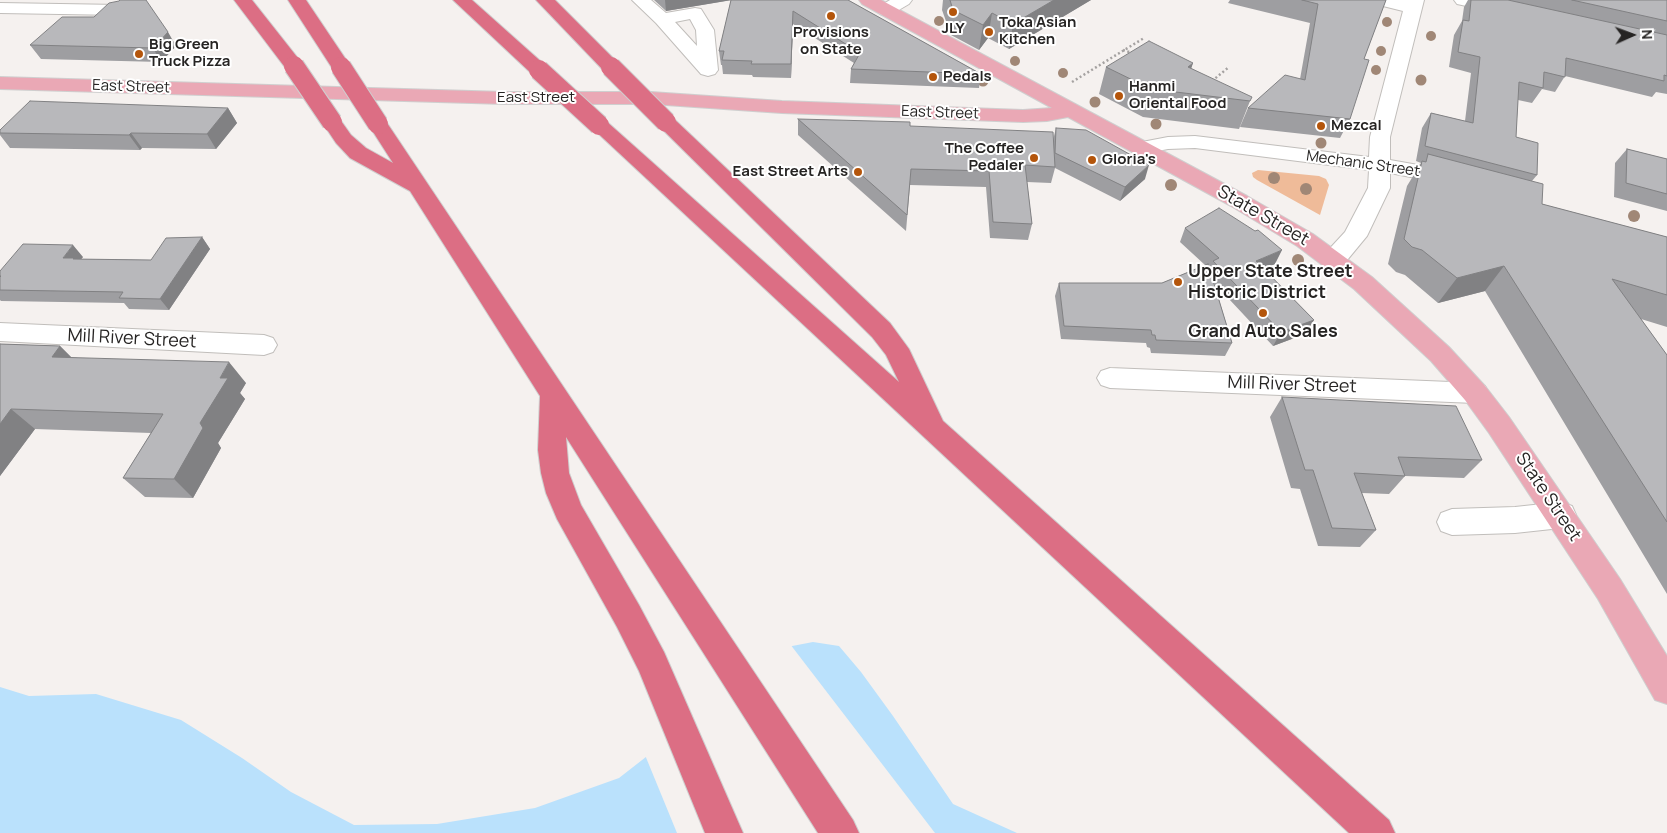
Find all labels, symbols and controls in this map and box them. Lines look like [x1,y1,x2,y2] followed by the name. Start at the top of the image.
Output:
[947,6,959,18] marker: JLY
[825,10,837,22] marker: Provisions on State
[1607,10,1657,60] north arrow
[999,14,1076,49] place label: Toka Asian Kitchen
[941,20,965,38] place label: JLY
[793,24,869,59] place label: Provisions on State
[983,26,995,38] marker: Toka Asian Kitchen
[1638,29,1657,40] text: N
[149,36,230,71] place label: Big Green Truck Pizza
[133,48,145,60] marker: Big Green Truck Pizza
[943,68,992,86] place label: Pedals
[927,71,939,83] marker: Pedals
[92,77,170,97] street label: East Street
[1129,78,1226,113] place label: Hanmi Oriental Food
[497,89,575,107] street label: East Street
[1113,90,1125,102] marker: Hanmi Oriental Food
[901,103,979,123] street label: East Street
[1331,117,1382,135] place label: Mezcal
[1315,120,1327,132] marker: Mezcal
[945,140,1024,175] place label: The Coffee Pedaler
[1305,147,1421,181] street label: Mechanic Street
[1102,151,1156,169] place label: Gloria's
[1028,152,1040,164] marker: The Coffee Pedaler
[1086,154,1098,166] marker: Gloria's
[733,163,848,181] place label: East Street Arts
[852,166,864,178] marker: East Street Arts
[1213,181,1313,251] street label: State Street
[1188,261,1353,304] place label: Upper State Street Historic District
[1172,276,1184,288] marker: Upper State Street Historic District
[1257,307,1269,319] marker: Grand Auto Sales
[1188,321,1338,343] place label: Grand Auto Sales
[67,325,197,353] street label: Mill River Street
[1227,372,1357,398] street label: Mill River Street
[1510,449,1586,545] street label: State Street

